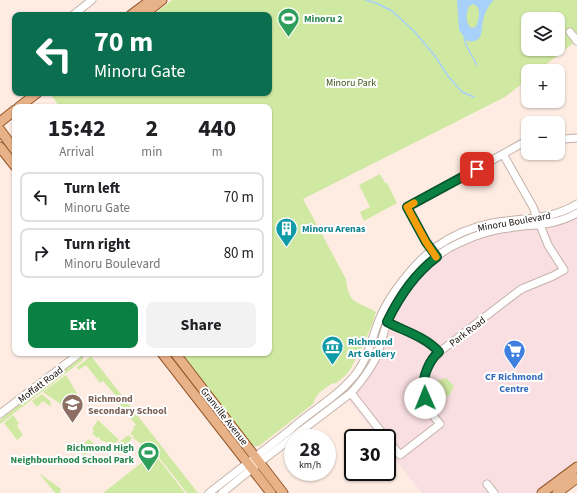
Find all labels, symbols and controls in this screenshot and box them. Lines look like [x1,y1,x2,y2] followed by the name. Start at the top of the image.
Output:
[276,5,302,38] sports icon: Minoru 2
[304,12,343,26] place label: Minoru 2
[521,12,565,160] map controls
[521,12,565,56] button: layers
[94,22,153,62] text: 70 m
[28,28,80,80] icon: left
[94,59,185,84] text: Minoru Gate
[521,64,565,108] button: +
[326,76,376,90] park label: Minoru Park
[48,111,106,146] text: 15:42
[146,111,158,146] text: 2
[198,111,236,146] text: 440
[521,116,565,160] button: −
[59,143,94,161] text: Arrival
[141,143,162,161] text: min
[212,143,223,161] text: m
[460,152,494,186] pin
[466,158,488,180] icon: arrive
[64,178,120,199] text: Turn left
[30,186,52,208] icon: left
[224,187,254,208] text: 70 m
[64,199,130,217] text: Minoru Gate
[476,209,552,235] street label: Minoru Boulevard
[273,215,299,248] building icon: Minoru Arenas
[302,222,366,236] place label: Minoru Arenas
[64,234,130,255] text: Turn right
[30,242,52,264] icon: right
[224,243,254,264] text: 80 m
[64,255,161,273] text: Minoru Boulevard
[28,302,138,348] button: Exit
[146,302,256,348] button: Share
[447,314,489,350] street label: Park Road
[320,334,346,367] museum icon: Richmond Art Gallery
[347,335,396,361] place label: Richmond Art Gallery
[501,337,527,370] supermarket icon: CF Richmond Centre
[15,363,66,406] street label: Moffatt Road
[485,370,543,396] place label: CF Richmond Centre
[404,377,446,419] position arrow
[197,385,251,449] street label: Granville Avenue
[60,391,86,424] school or university icon: Richmond Secondary School
[88,392,167,418] place label: Richmond Secondary School
[344,429,396,481] speed limit sign: 30
[299,436,321,464] text: 28
[136,440,162,473] sports icon: Richmond High Neighbourhood School Park
[11,441,135,467] place label: Richmond High Neighbourhood School Park
[299,458,321,472] text: km/h

